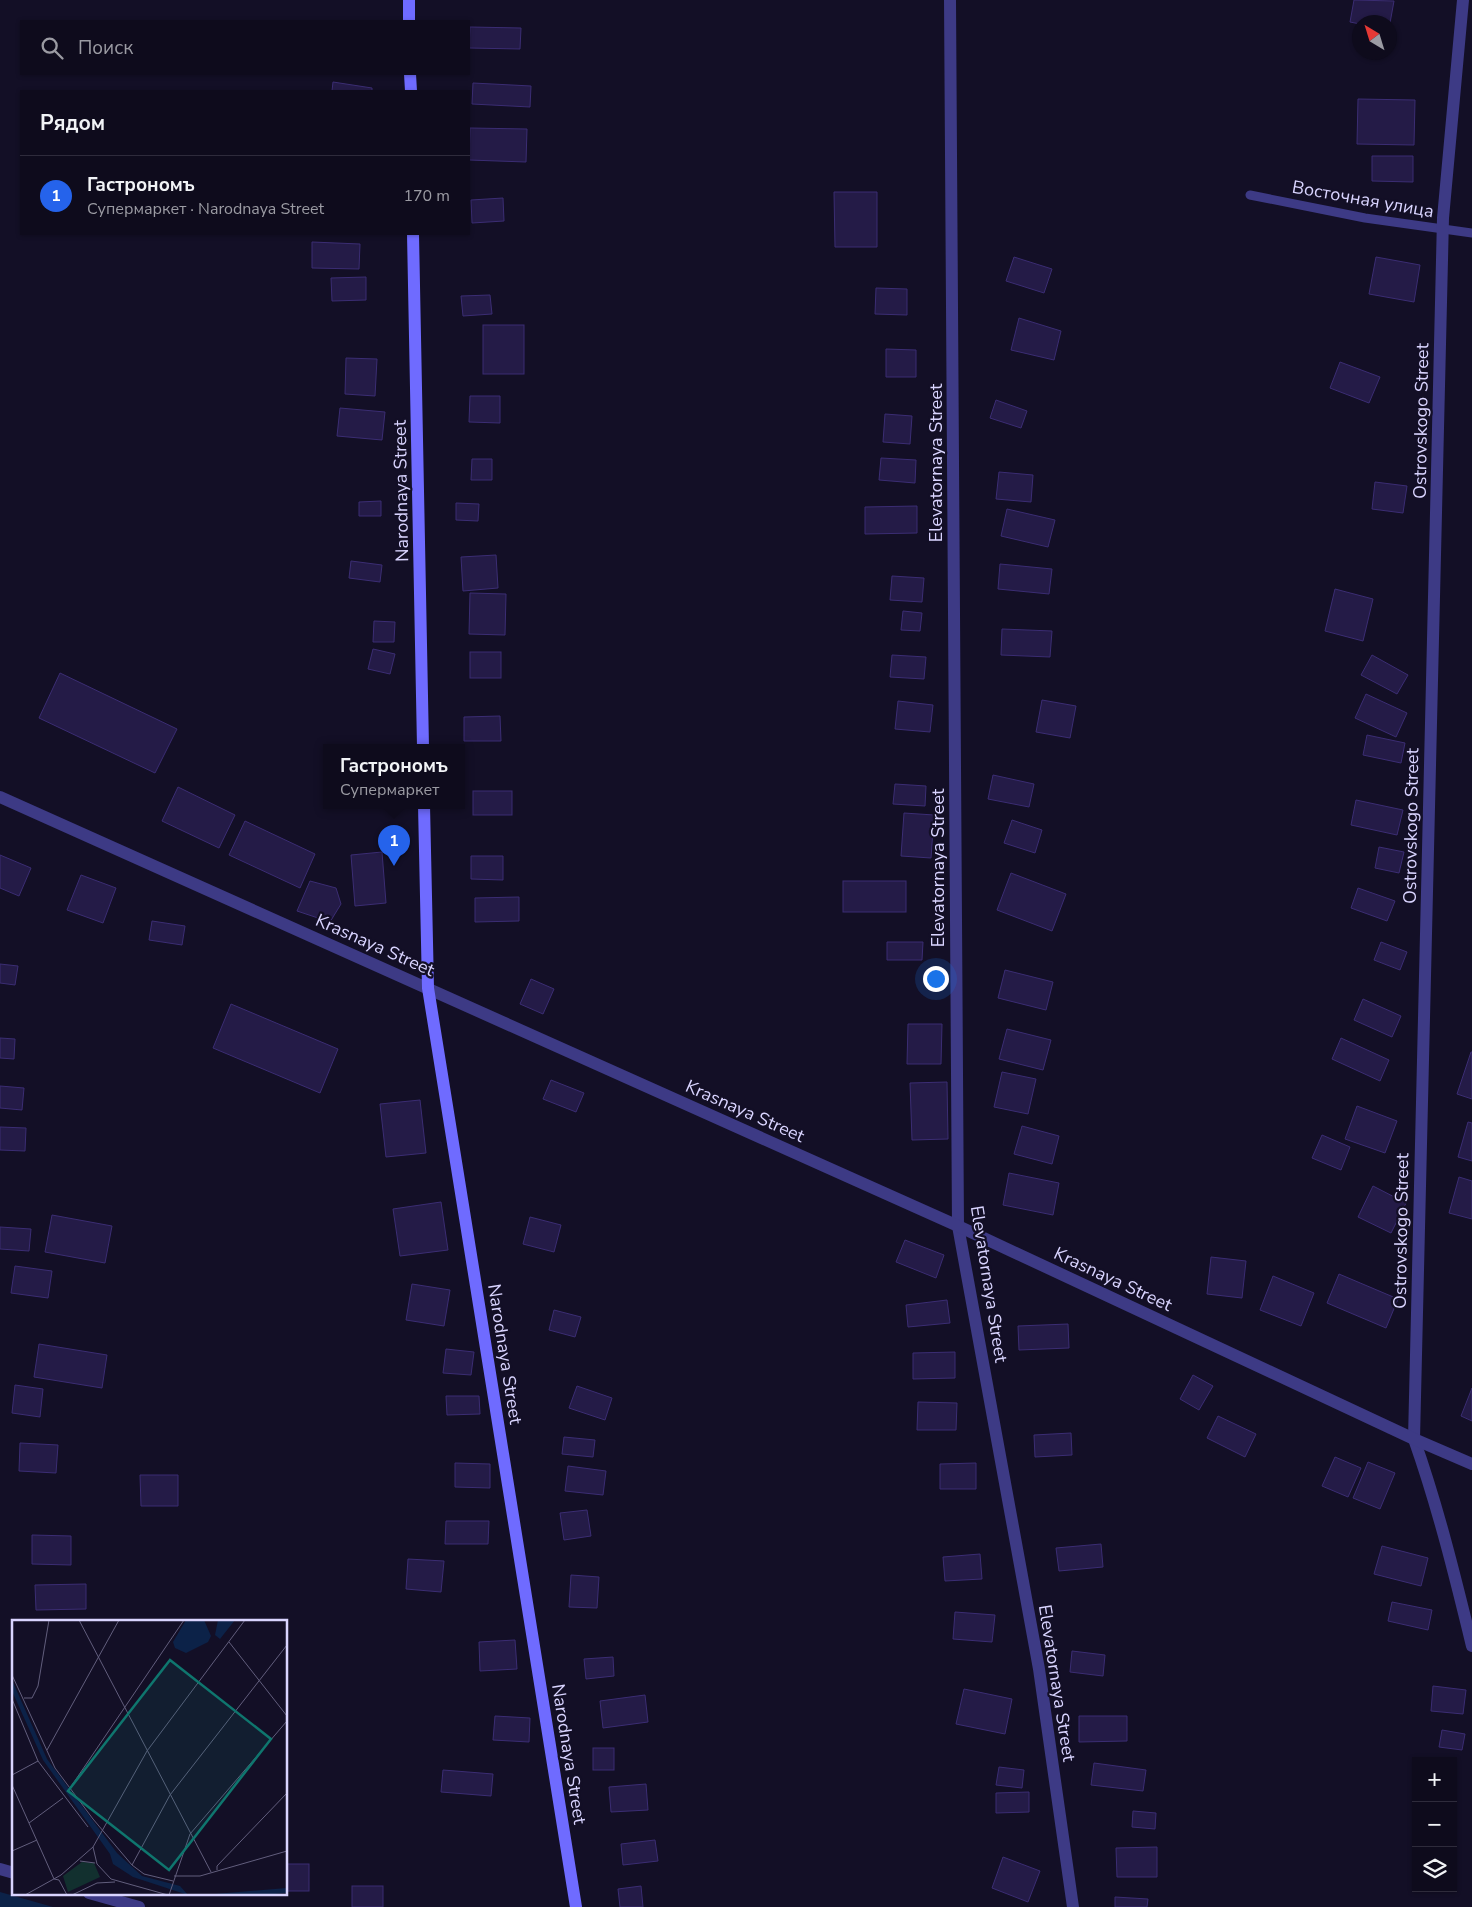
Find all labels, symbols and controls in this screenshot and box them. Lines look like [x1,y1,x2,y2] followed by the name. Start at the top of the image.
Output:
[1352,15,1397,60] north arrow
[20,20,470,75] search box
[38,34,66,62] icon: search
[78,35,133,61] text: Поиск
[40,109,105,137] text: Рядом
[87,172,195,198] text: Гастрономъ
[1290,175,1436,223] street label: Восточная улица
[51,185,61,207] text: 1
[403,185,450,207] text: 170 m
[87,198,324,220] text: Супермаркет · Narodnaya Street
[1408,342,1434,499] street label: Ostrovskogo Street
[924,383,948,542] street label: Elevatornaya Street
[388,419,414,562] street label: Narodnaya Street
[323,744,465,809] popup
[1398,747,1424,904] street label: Ostrovskogo Street
[340,753,448,779] text: Гастрономъ
[340,779,439,801] text: Супермаркет
[926,788,950,947] street label: Elevatornaya Street
[378,825,410,866] pin: 1
[312,908,439,982] street label: Krasnaya Street
[923,966,949,992] your location
[682,1074,809,1148] street label: Krasnaya Street
[1388,1152,1414,1309] street label: Ostrovskogo Street
[965,1204,1013,1365] street label: Elevatornaya Street
[1050,1241,1177,1317] street label: Krasnaya Street
[482,1282,528,1427] street label: Narodnaya Street
[1033,1603,1081,1764] street label: Elevatornaya Street
[12,1620,288,1894] inset map
[546,1682,592,1827] street label: Narodnaya Street
[1412,1757,1457,1892] map controls
[1412,1757,1457,1802] button: +
[1412,1802,1457,1847] button: −
[1412,1847,1457,1892] button: layers

